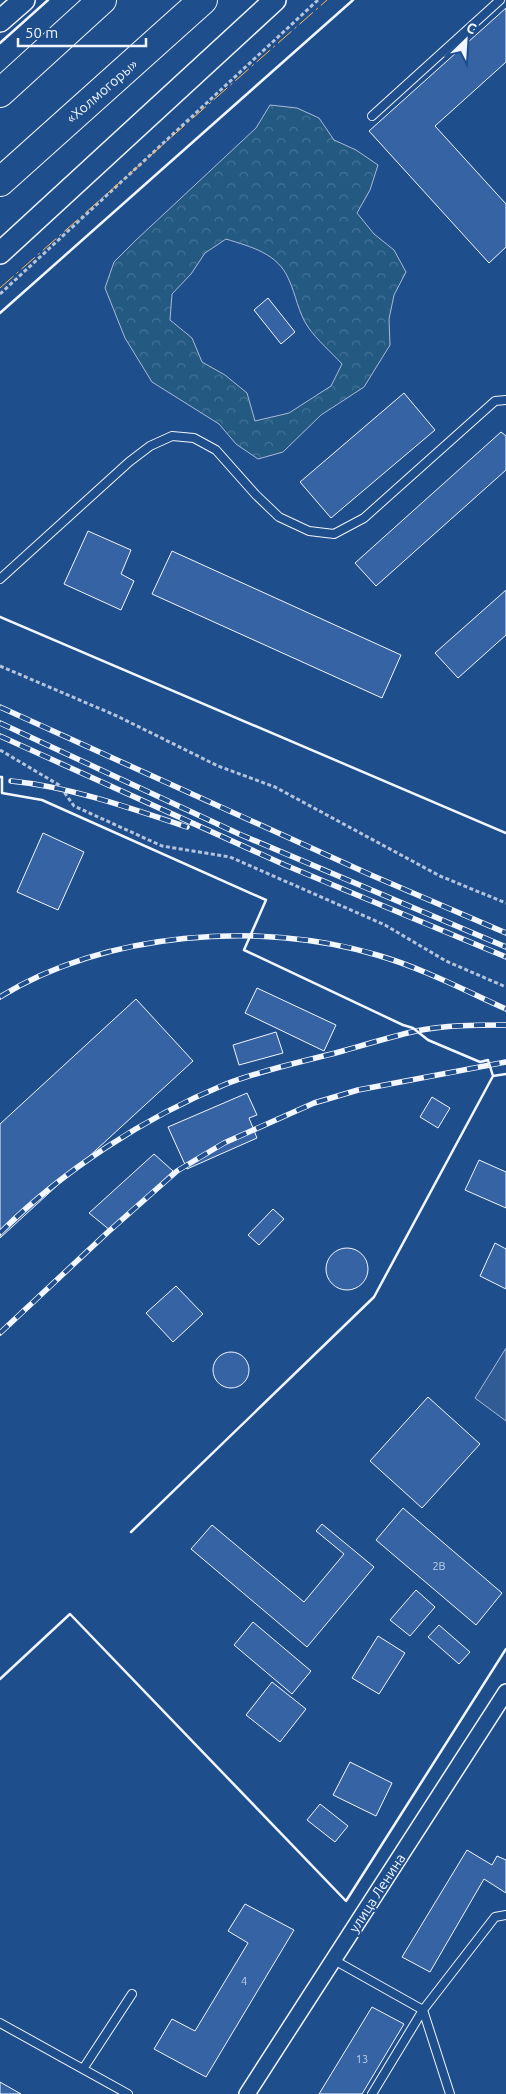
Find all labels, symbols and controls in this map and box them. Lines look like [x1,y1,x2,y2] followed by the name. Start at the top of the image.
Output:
[18,15,145,47] scale bar
[441,15,491,65] north arrow
[464,19,479,37] text: С
[25,24,58,41] text: 50 m
[63,56,141,126] street label: «Холмогоры»
[432,1560,446,1572] house number: 2В
[346,1851,408,1935] street label: улица Ленина
[241,1975,247,1987] house number: 4
[356,2053,368,2065] house number: 13

